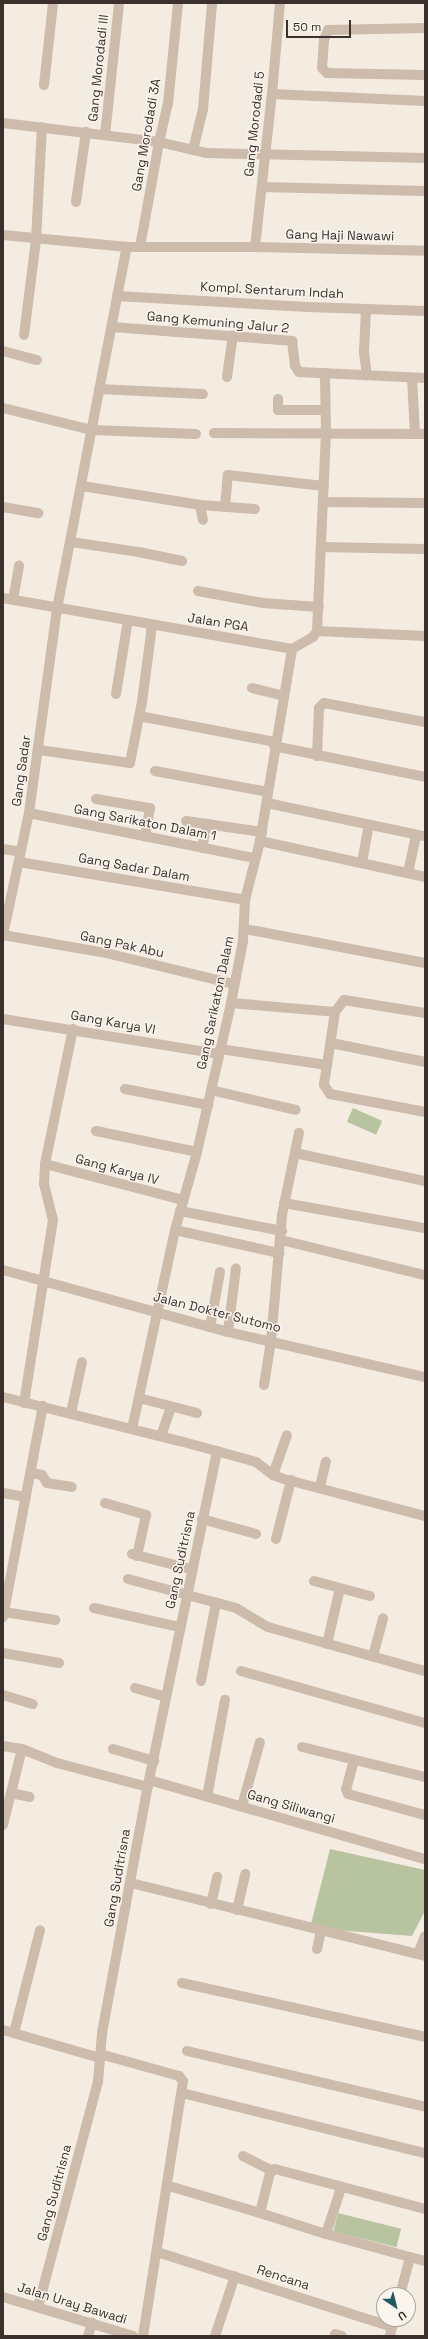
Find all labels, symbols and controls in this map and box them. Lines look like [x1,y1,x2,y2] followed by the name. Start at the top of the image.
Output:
[288,12,353,38] scale bar
[86,14,112,122] street label: Gang Morodadi III
[293,19,321,35] text: 50 m
[242,70,268,178] street label: Gang Morodadi 5
[129,77,165,193] street label: Gang Morodadi 3A
[286,227,394,245] street label: Gang Haji Nawawi
[200,279,344,303] street label: Kompl. Sentarum Indah
[146,309,290,337] street label: Gang Kemuning Jalur 2
[186,610,250,636] street label: Jalan PGA
[9,734,35,808] street label: Gang Sadar
[72,802,218,844] street label: Gang Sarikaton Dalam 1
[77,851,191,885] street label: Gang Sadar Dalam
[78,928,166,962] street label: Gang Pak Abu
[194,935,238,1071] street label: Gang Sarikaton Dalam
[69,1008,157,1038] street label: Gang Karya VI
[73,1151,161,1189] street label: Gang Karya IV
[152,1290,282,1336] street label: Jalan Dokter Sutomo
[163,1510,199,1610] street label: Gang Suditrisna
[245,1787,337,1827] street label: Gang Siliwangi
[102,1828,134,1928] street label: Gang Suditrisna
[35,2143,75,2243] street label: Gang Suditrisna
[255,2262,311,2294] street label: Rencana
[15,2280,129,2328] street label: Jalan Uray Bawadi
[376,2287,416,2327] north arrow
[395,2308,409,2324] text: U

